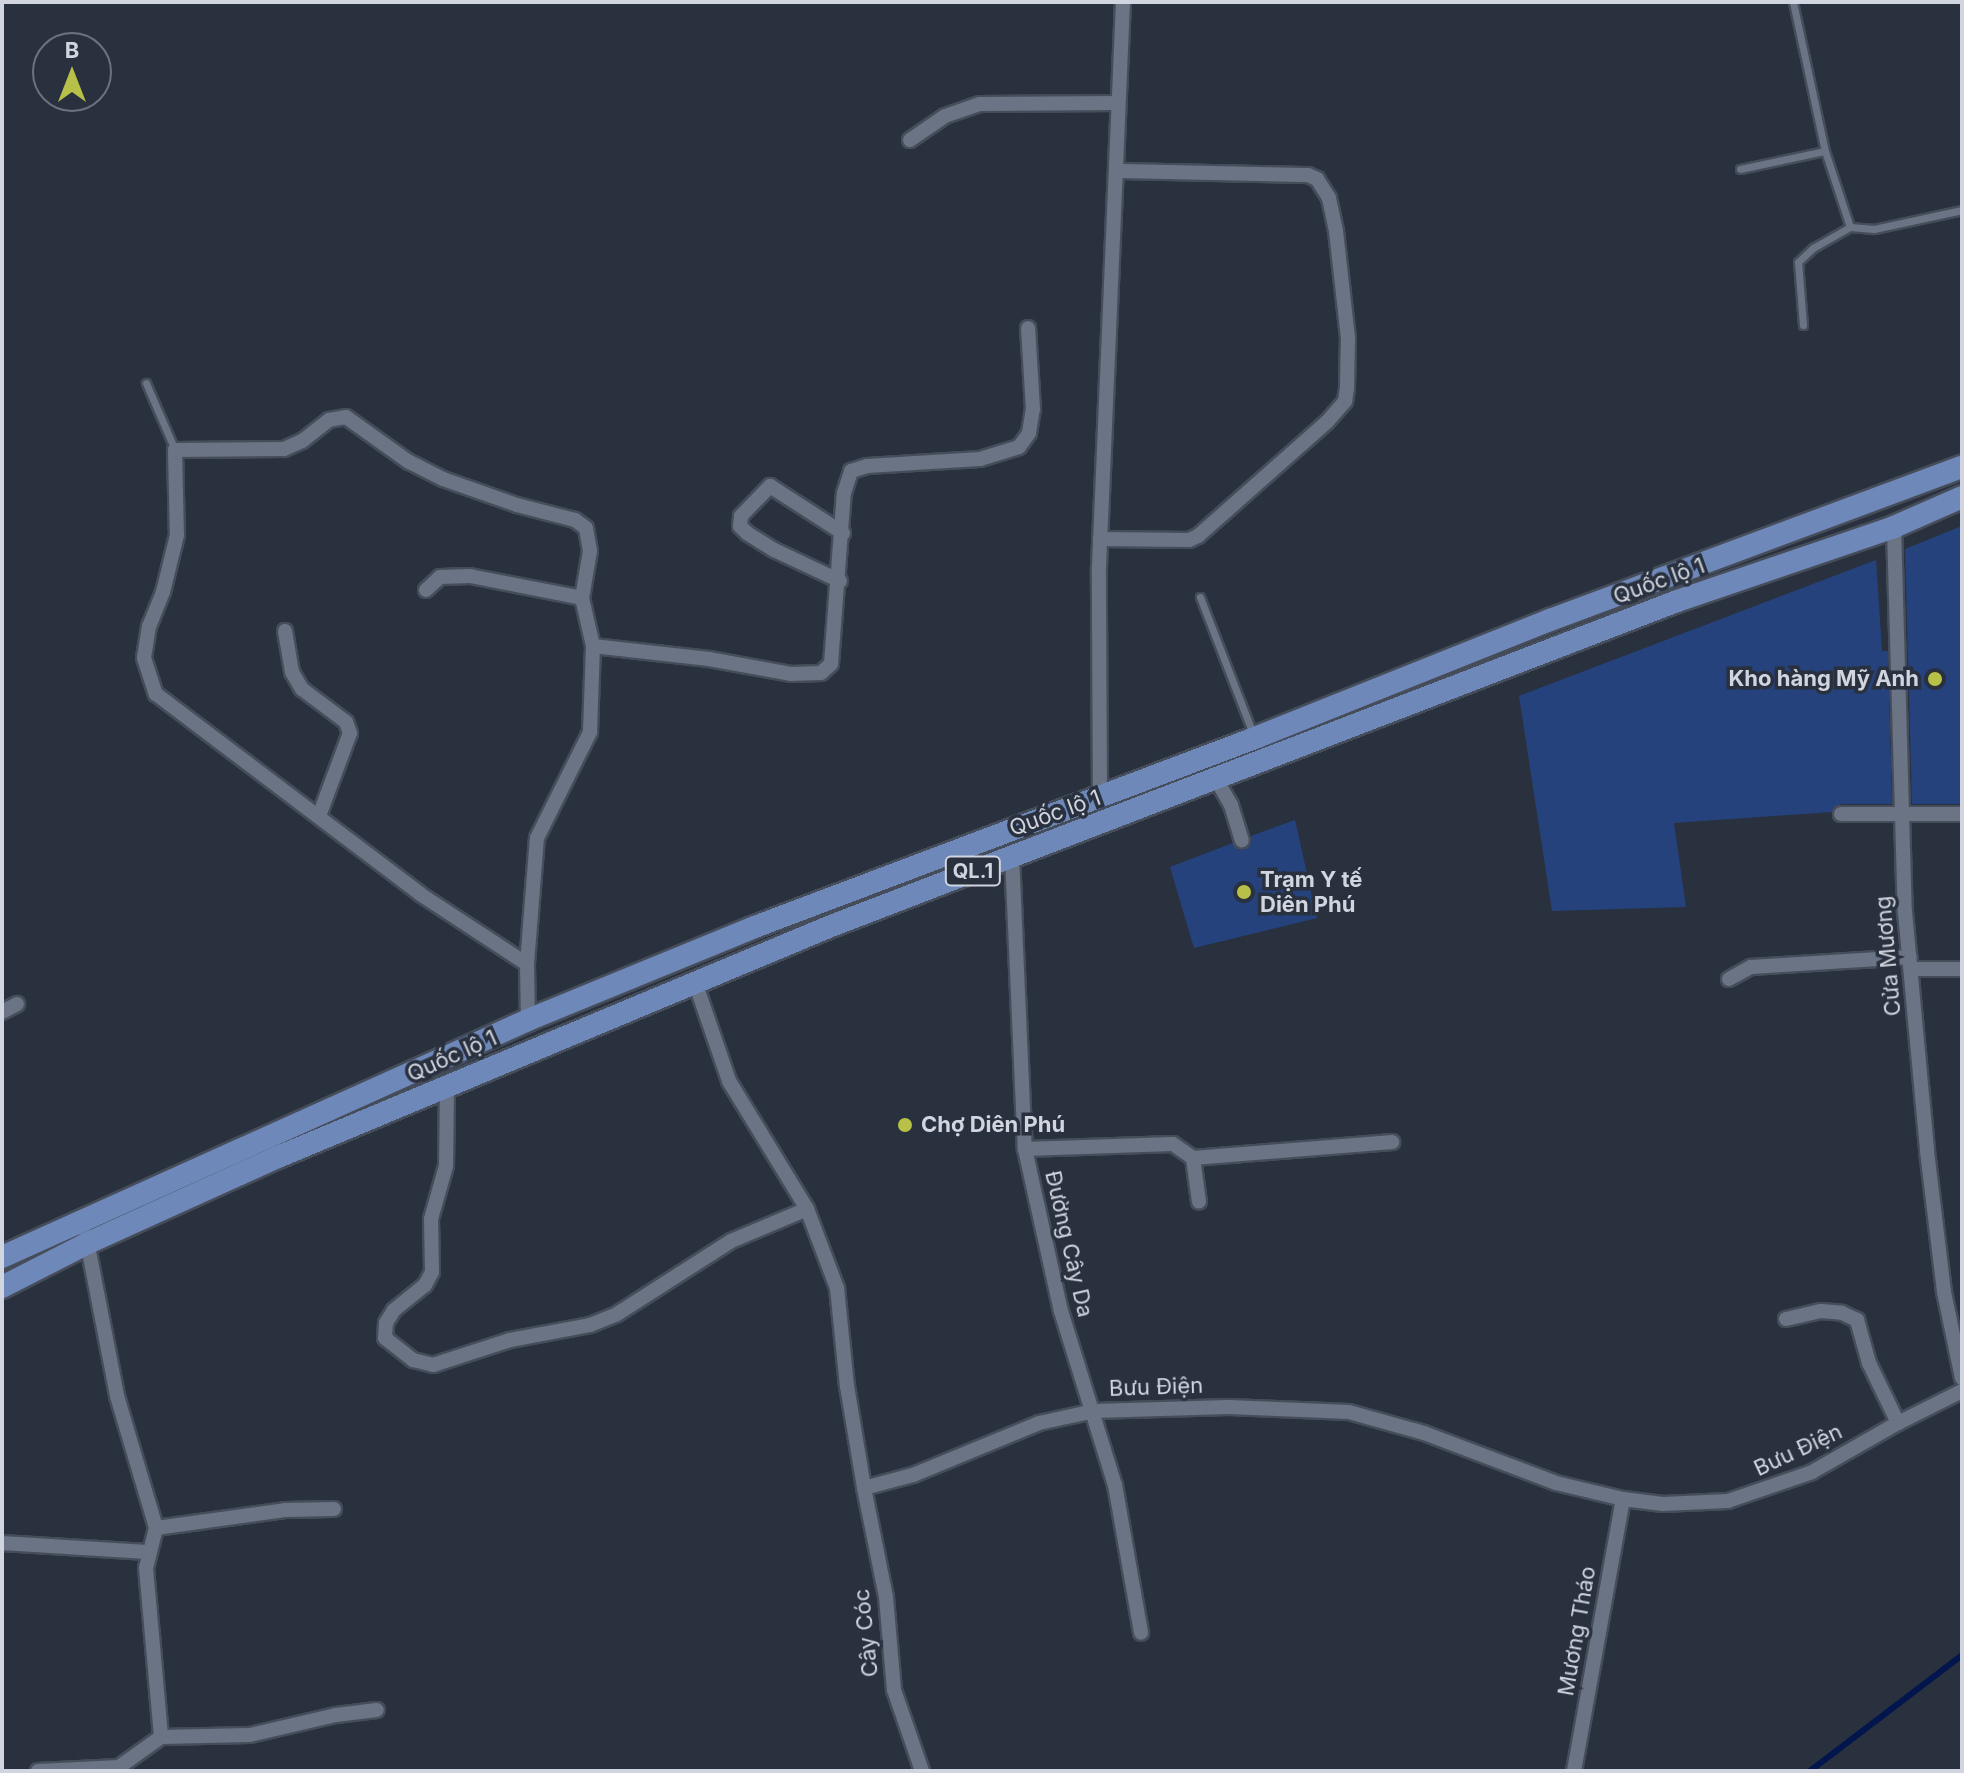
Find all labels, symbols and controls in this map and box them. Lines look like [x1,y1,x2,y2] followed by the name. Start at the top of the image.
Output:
[32,32,112,112] north arrow
[65,37,79,63] text: B
[1610,552,1708,610] street label: Quốc lộ 1
[1729,666,1919,692] place label: Kho hàng Mỹ Anh
[1926,670,1944,688] marker: Kho hàng Mỹ Anh
[1006,784,1104,842] street label: Quốc lộ 1
[943,855,1003,887] road number: QL.1
[1260,866,1362,918] place label: Trạm Y tế Diên Phú
[1235,883,1253,901] marker: Trạm Y tế Diên Phú
[1870,895,1906,1017] street label: Cửa Mương
[403,1025,501,1087] street label: Quốc lộ 1
[921,1112,1065,1138] place label: Chợ Diên Phú
[896,1116,914,1134] marker: Chợ Diên Phú
[1039,1168,1099,1320] street label: Đường Cây Da
[1108,1372,1204,1402] street label: Bưu Điện
[1750,1418,1846,1482] street label: Bưu Điện
[1553,1564,1601,1698] street label: Mương Tháo
[848,1588,884,1678] street label: Cây Cóc

